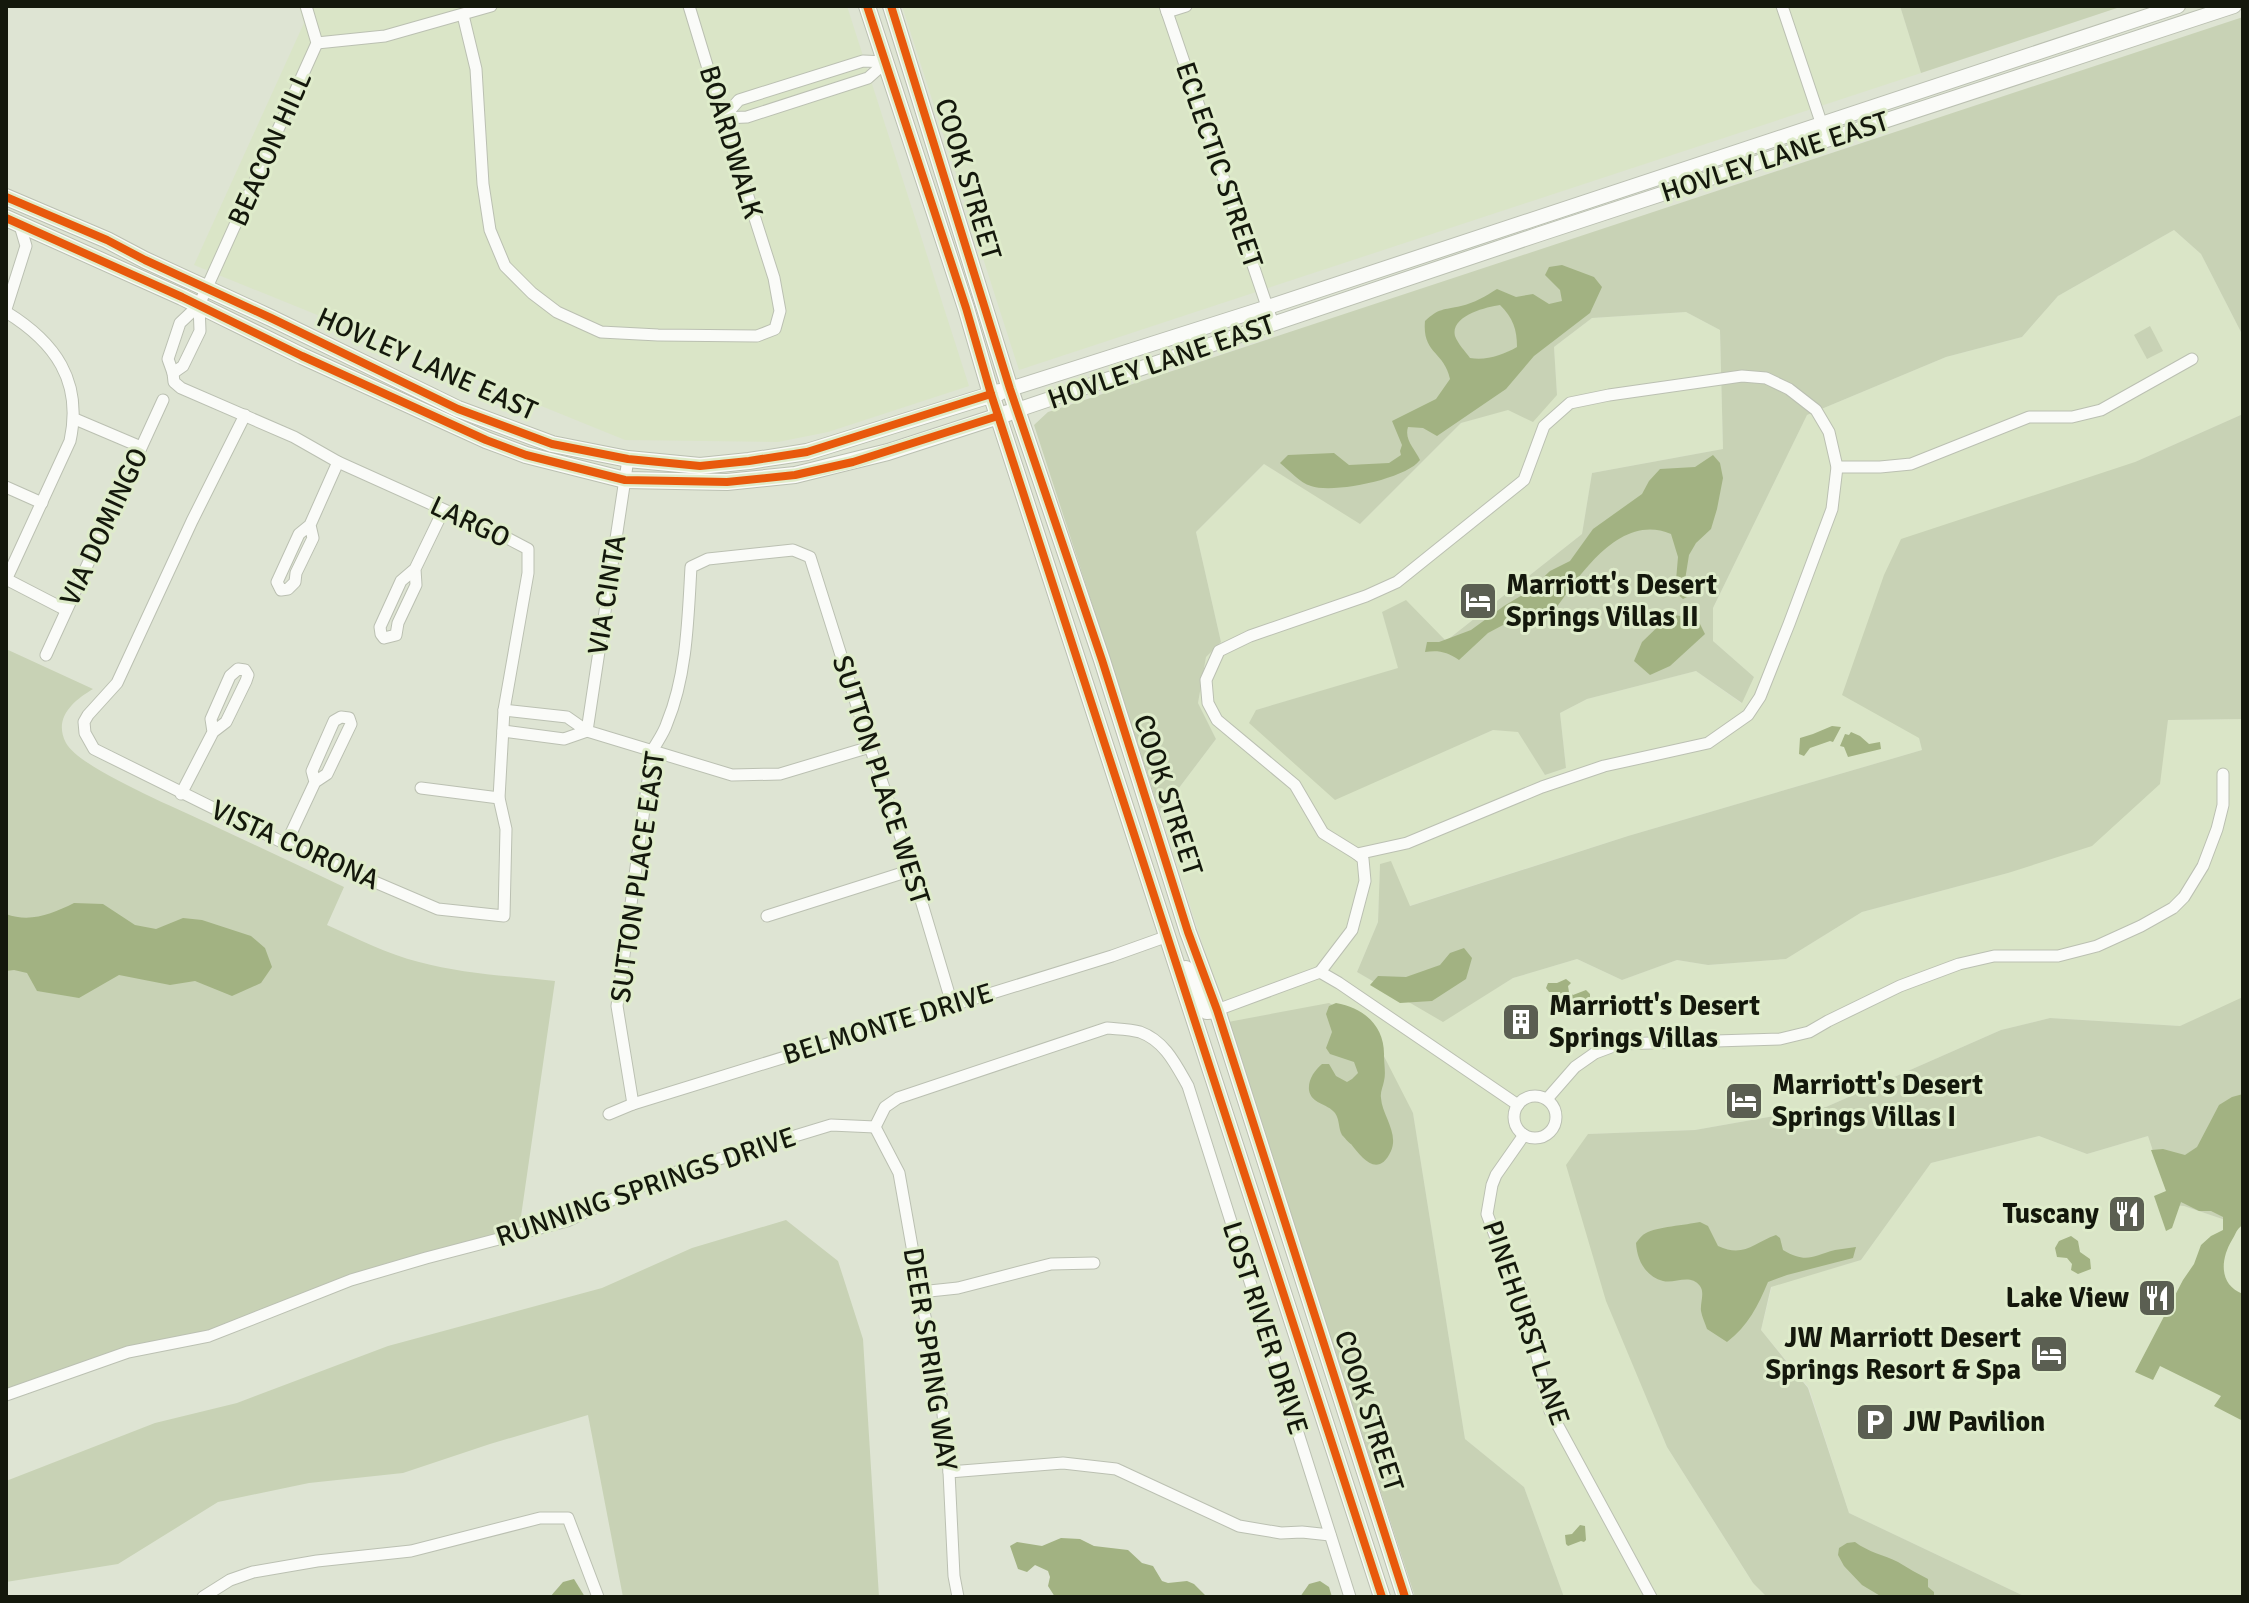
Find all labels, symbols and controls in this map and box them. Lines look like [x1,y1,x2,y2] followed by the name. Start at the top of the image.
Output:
[1168,58,1270,273] street label: ECLECTIC STREET
[692,61,770,223] street label: BOARDWALK
[221,66,319,232] street label: BEACON HILL
[927,94,1009,264] street label: COOK STREET
[1657,104,1893,210] street label: HOVLEY LANE EAST
[312,300,543,428] street label: HOVLEY LANE EAST
[1043,307,1279,417] street label: HOVLEY LANE EAST
[53,443,155,611] street label: VIA DOMINGO
[425,489,515,555] street label: LARGO
[581,533,633,657] street label: VIA CINTA
[1506,568,1717,634] place label: Marriott's Desert Springs Villas II
[1457,580,1499,622] hotel icon: Marriott's Desert Springs Villas II
[825,651,937,909] street label: SUTTON PLACE WEST
[1126,710,1210,880] street label: COOK STREET
[604,749,672,1005] street label: SUTTON PLACE EAST
[206,793,384,897] street label: VISTA CORONA
[779,976,997,1072] street label: BELMONTE DRIVE
[1549,989,1760,1055] place label: Marriott's Desert Springs Villas
[1500,1001,1542,1043] building icon: Marriott's Desert Springs Villas
[1772,1068,1983,1134] place label: Marriott's Desert Springs Villas I
[1723,1080,1765,1122] hotel icon: Marriott's Desert Springs Villas I
[492,1120,800,1254] street label: RUNNING SPRINGS DRIVE
[2106,1193,2148,1235] restaurant icon: Tuscany
[2003,1197,2099,1231] place label: Tuscany
[1475,1216,1577,1430] street label: PINEHURST LANE
[1215,1217,1315,1439] street label: LOST RIVER DRIVE
[896,1245,964,1473] street label: DEER SPRING WAY
[2136,1277,2178,1319] restaurant icon: Lake View
[2006,1281,2130,1315] place label: Lake View
[1765,1321,2022,1387] place label: JW Marriott Desert Springs Resort & Spa
[1327,1326,1411,1496] street label: COOK STREET
[2028,1333,2070,1375] hotel icon: JW Marriott Desert Springs Resort & Spa
[1854,1401,1896,1443] parking icon: JW Pavilion
[1903,1405,2045,1439] place label: JW Pavilion

